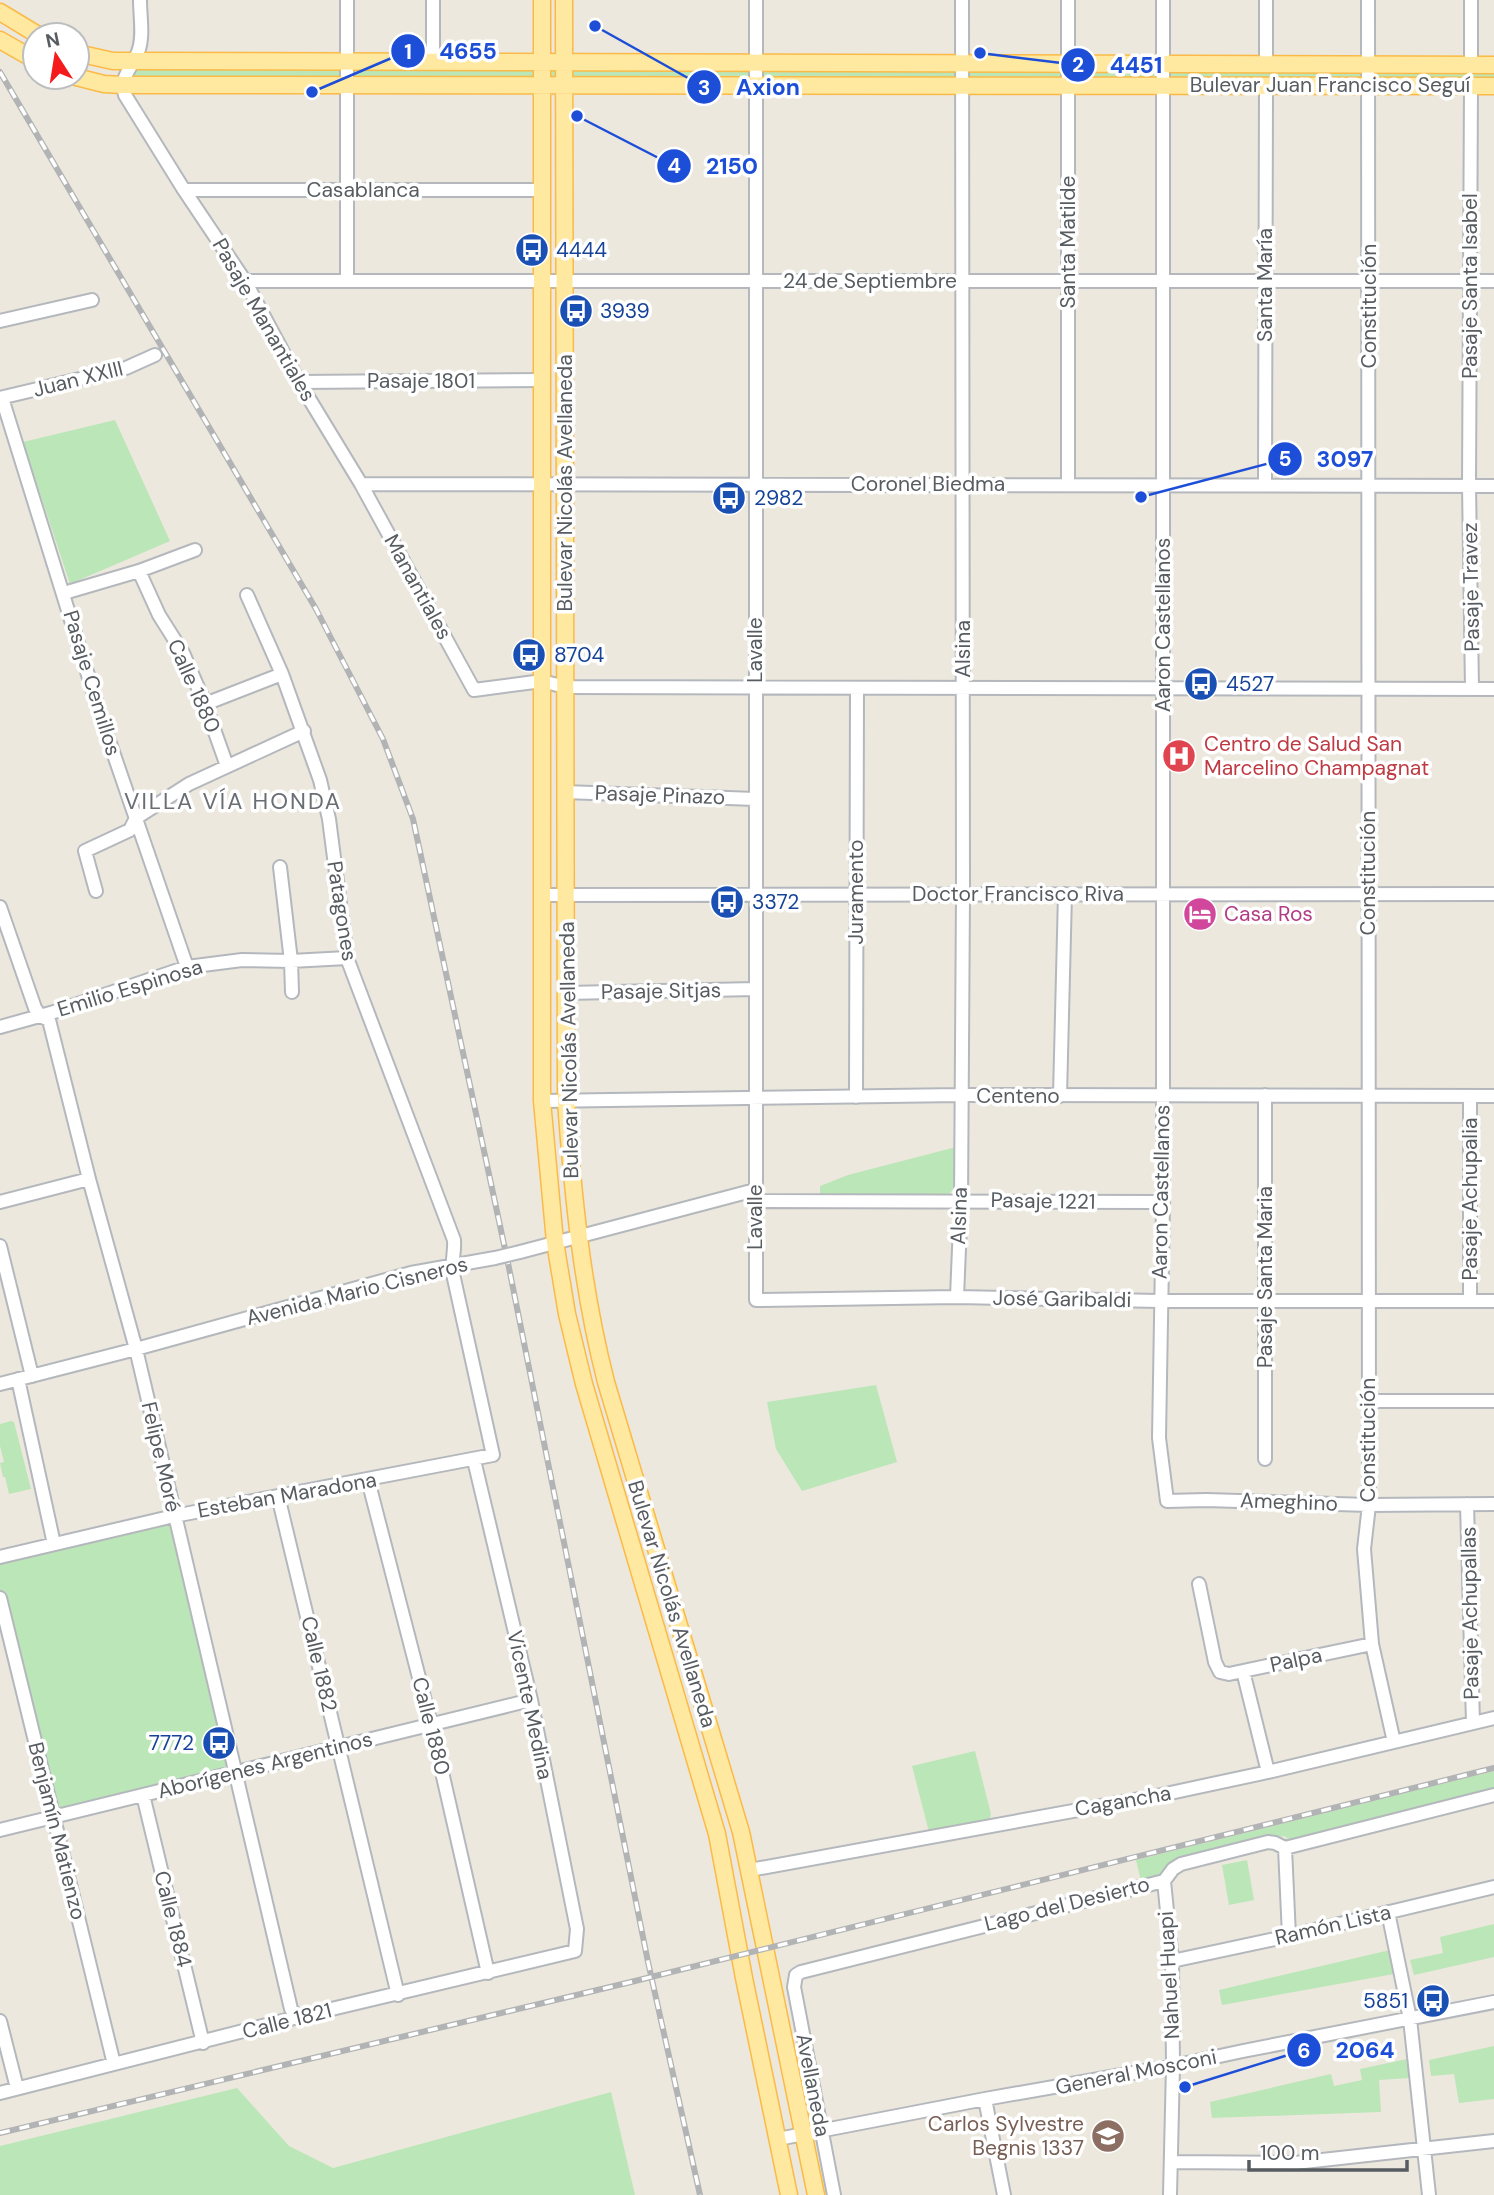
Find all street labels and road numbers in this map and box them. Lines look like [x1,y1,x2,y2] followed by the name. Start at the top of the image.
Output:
[1190,71,1471,99] street label: Bulevar Juan Francisco Seguí
[306,176,420,204] street label: Casablanca
[1054,176,1082,308] street label: Santa Matilde
[1456,193,1484,379] street label: Pasaje Santa Isabel
[1251,228,1279,342] street label: Santa María
[206,233,322,407] street label: Pasaje Manantiales
[1355,244,1383,368] street label: Constitución
[783,267,957,295] street label: 24 de Septiembre
[30,354,126,404] street label: Juan XXIII
[551,354,579,612] street label: Bulevar Nicolás Avellaneda
[367,367,475,395] street label: Pasaje 1801
[851,470,1005,498] street label: Coronel Biedma
[1456,522,1486,652] street label: Pasaje Travez
[378,529,458,645] street label: Manantiales
[1149,538,1177,712] street label: Aaron Castellanos
[57,607,127,759] street label: Pasaje Cemillos
[741,617,769,683] street label: Lavalle
[949,620,977,678] street label: Alsina
[161,635,227,737] street label: Calle 1880
[594,779,726,811] street label: Pasaje Pinazo
[1354,811,1382,935] street label: Constitución
[842,840,870,944] street label: Juramento
[320,859,364,963] street label: Patagones
[912,880,1124,908] street label: Doctor Francisco Riva
[553,921,585,1179] street label: Bulevar Nicolás Avellaneda
[54,953,206,1023] street label: Emilio Espinosa
[601,976,721,1006] street label: Pasaje Sitjas
[976,1082,1060,1110] street label: Centeno
[1145,1104,1177,1280] street label: Aaron Castellanos
[1456,1118,1484,1280] street label: Pasaje Achupalia
[741,1184,769,1250] street label: Lavalle
[990,1186,1096,1216] street label: Pasaje 1221
[1251,1186,1279,1368] street label: Pasaje Santa Maria
[944,1187,974,1245] street label: Alsina
[243,1250,471,1332] street label: Avenida Mario Cisneros
[992,1284,1132,1314] street label: José Garibaldi
[1354,1378,1382,1502] street label: Constitución
[135,1399,187,1515] street label: Felipe Moré
[195,1465,379,1525] street label: Esteban Maradona
[621,1477,723,1731] street label: Bulevar Nicolás Avellaneda
[1240,1486,1338,1518] street label: Ameghino
[1454,1526,1486,1700] street label: Pasaje Achupallas
[294,1613,344,1715] street label: Calle 1882
[501,1628,559,1782] street label: Vicente Medina
[1267,1641,1325,1679] street label: Palpa
[405,1674,457,1778] street label: Calle 1880
[155,1725,375,1805] street label: Aborígenes Argentinos
[21,1739,93,1923] street label: Benjamín Matienzo
[1073,1779,1173,1823] street label: Cagancha
[148,1868,199,1970] street label: Calle 1884
[982,1870,1152,1938] street label: Lago del Desierto
[1272,1898,1394,1952] street label: Ramón Lista
[1152,1910,1186,2040] street label: Nahuel Huapi
[239,1996,335,2046] street label: Calle 1821
[789,2031,837,2139] street label: Avellaneda
[1053,2043,1219,2101] street label: General Mosconi

